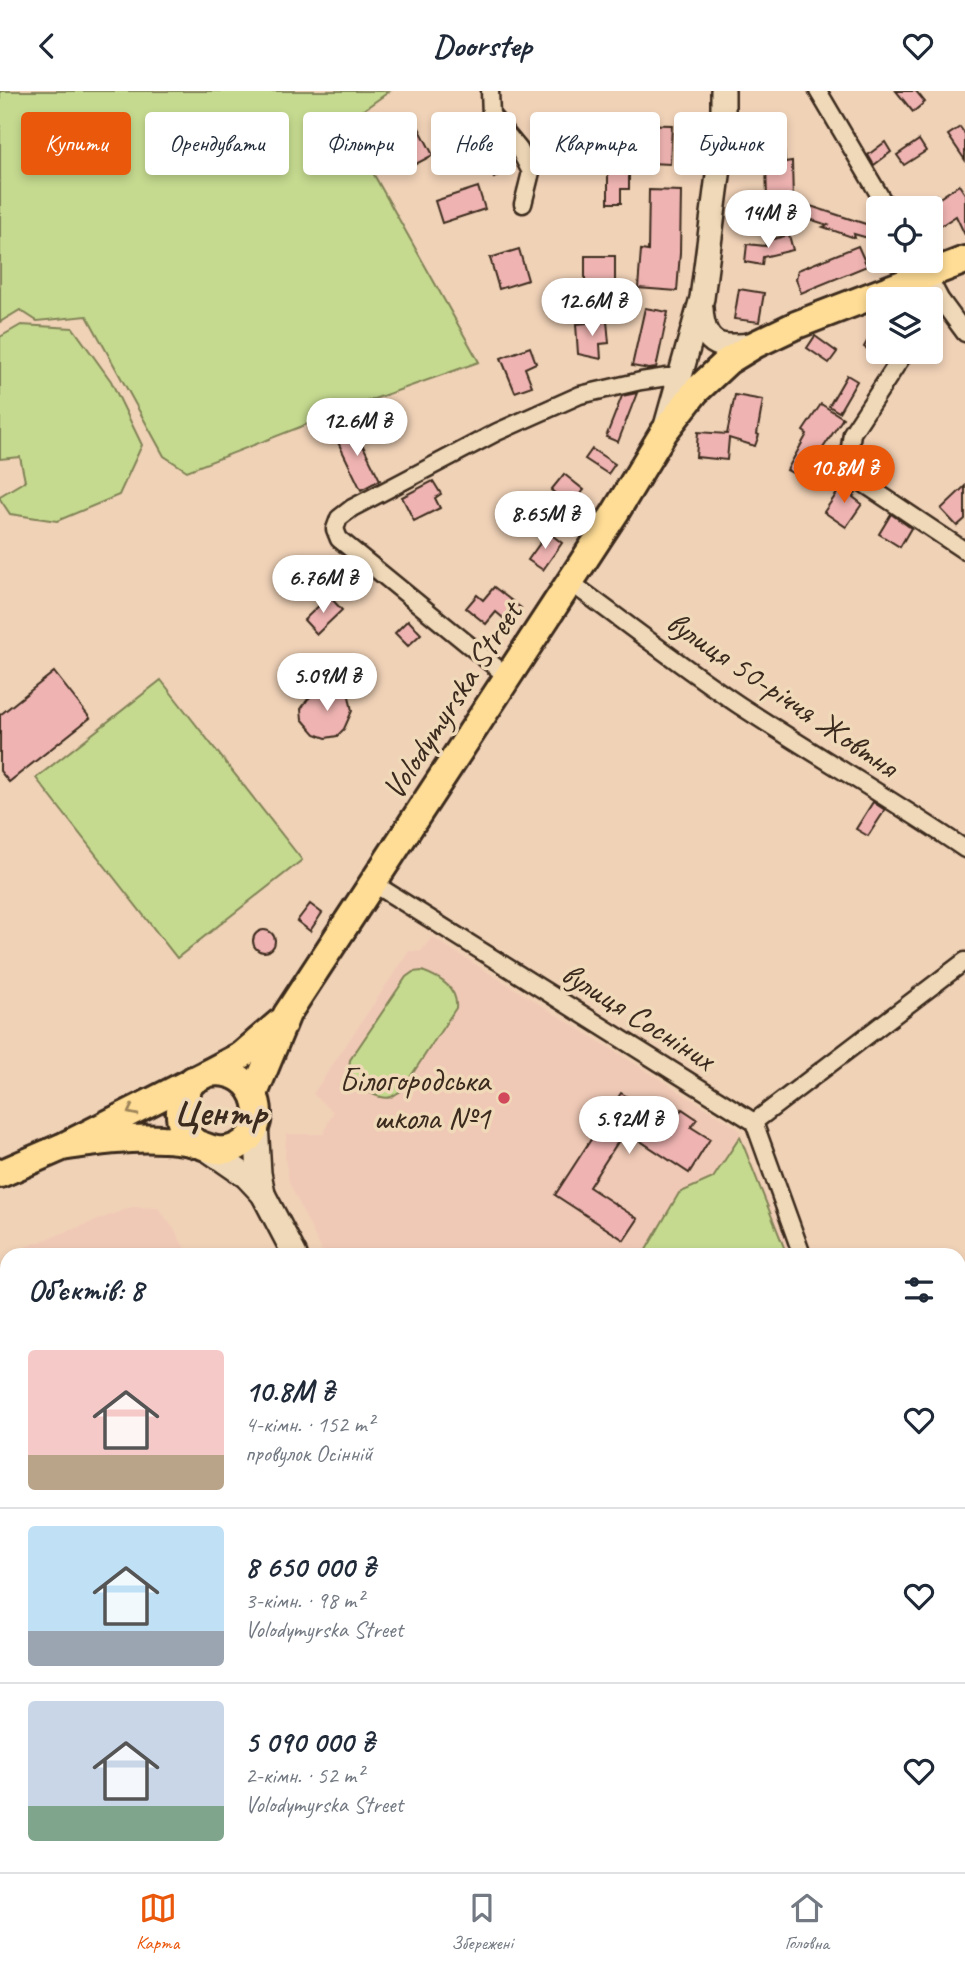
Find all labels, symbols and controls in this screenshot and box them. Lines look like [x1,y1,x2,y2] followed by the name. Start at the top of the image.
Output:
[433,25,532,66] text: Doorstep
[28,27,66,65] icon: back
[899,27,937,65] icon: heart
[21,112,131,175] chip: Купити
[145,112,289,175] chip: Орендувати
[303,112,417,175] chip: Фільтри
[431,112,516,175] chip: Нове
[530,112,660,175] chip: Квартира
[674,112,787,175] chip: Будинок
[719,191,817,250] pin: 14M ₴
[866,196,943,364] map controls
[866,196,943,273] button: locate
[741,198,795,227] text: 14M ₴
[527,279,657,338] pin: 12.6M ₴
[558,286,626,315] text: 12.6M ₴
[866,287,943,364] button: layers
[292,399,422,458] pin: 12.6M ₴
[323,406,391,435] text: 12.6M ₴
[779,445,909,505] pin: 10.8M ₴
[810,453,878,482] text: 10.8M ₴
[480,491,610,551] pin: 8.65M ₴
[511,499,579,528] text: 8.65M ₴
[258,555,388,615] pin: 6.76M ₴
[288,563,358,592] text: 6.76M ₴
[372,591,533,807] street label: Volodymyrska Street
[659,601,908,788] street label: вулиця 50-річчя Жовтня
[262,653,392,713] pin: 5.09M ₴
[293,661,361,690] text: 5.09M ₴
[554,952,725,1081] street label: вулиця Сосніних
[339,1059,493,1139] place label: Білогородська школа №1
[173,1089,269,1136] district label: Центр
[496,1090,512,1106] marker: Білогородська школа №1
[564,1097,694,1156] pin: 5.92M ₴
[127,1103,139,1117] one-way arrow
[595,1104,663,1133] text: 5.92M ₴
[28,1271,144,1309] text: Об’єктів: 8
[900,1271,938,1309] icon: filters
[245,1372,334,1410] text: 10.8M ₴
[84,1378,168,1462] icon: home
[900,1401,938,1439] icon: heart
[245,1410,374,1439] text: 4-кімн. · 152 m²
[245,1439,373,1468] text: провулок Осінній
[245,1548,375,1586] text: 8 650 000 ₴
[84,1554,168,1638] icon: home
[900,1577,938,1615] icon: heart
[245,1586,363,1615] text: 3-кімн. · 98 m²
[245,1615,403,1644] text: Volodymyrska Street
[245,1723,374,1761] text: 5 090 000 ₴
[84,1729,168,1813] icon: home
[900,1752,938,1790] icon: heart
[245,1761,363,1790] text: 2-кімн. · 52 m²
[245,1790,403,1819] text: Volodymyrska Street
[136,1889,179,1955] tab: Карта
[451,1889,513,1955] tab: Збережені
[785,1889,829,1955] tab: Головна

